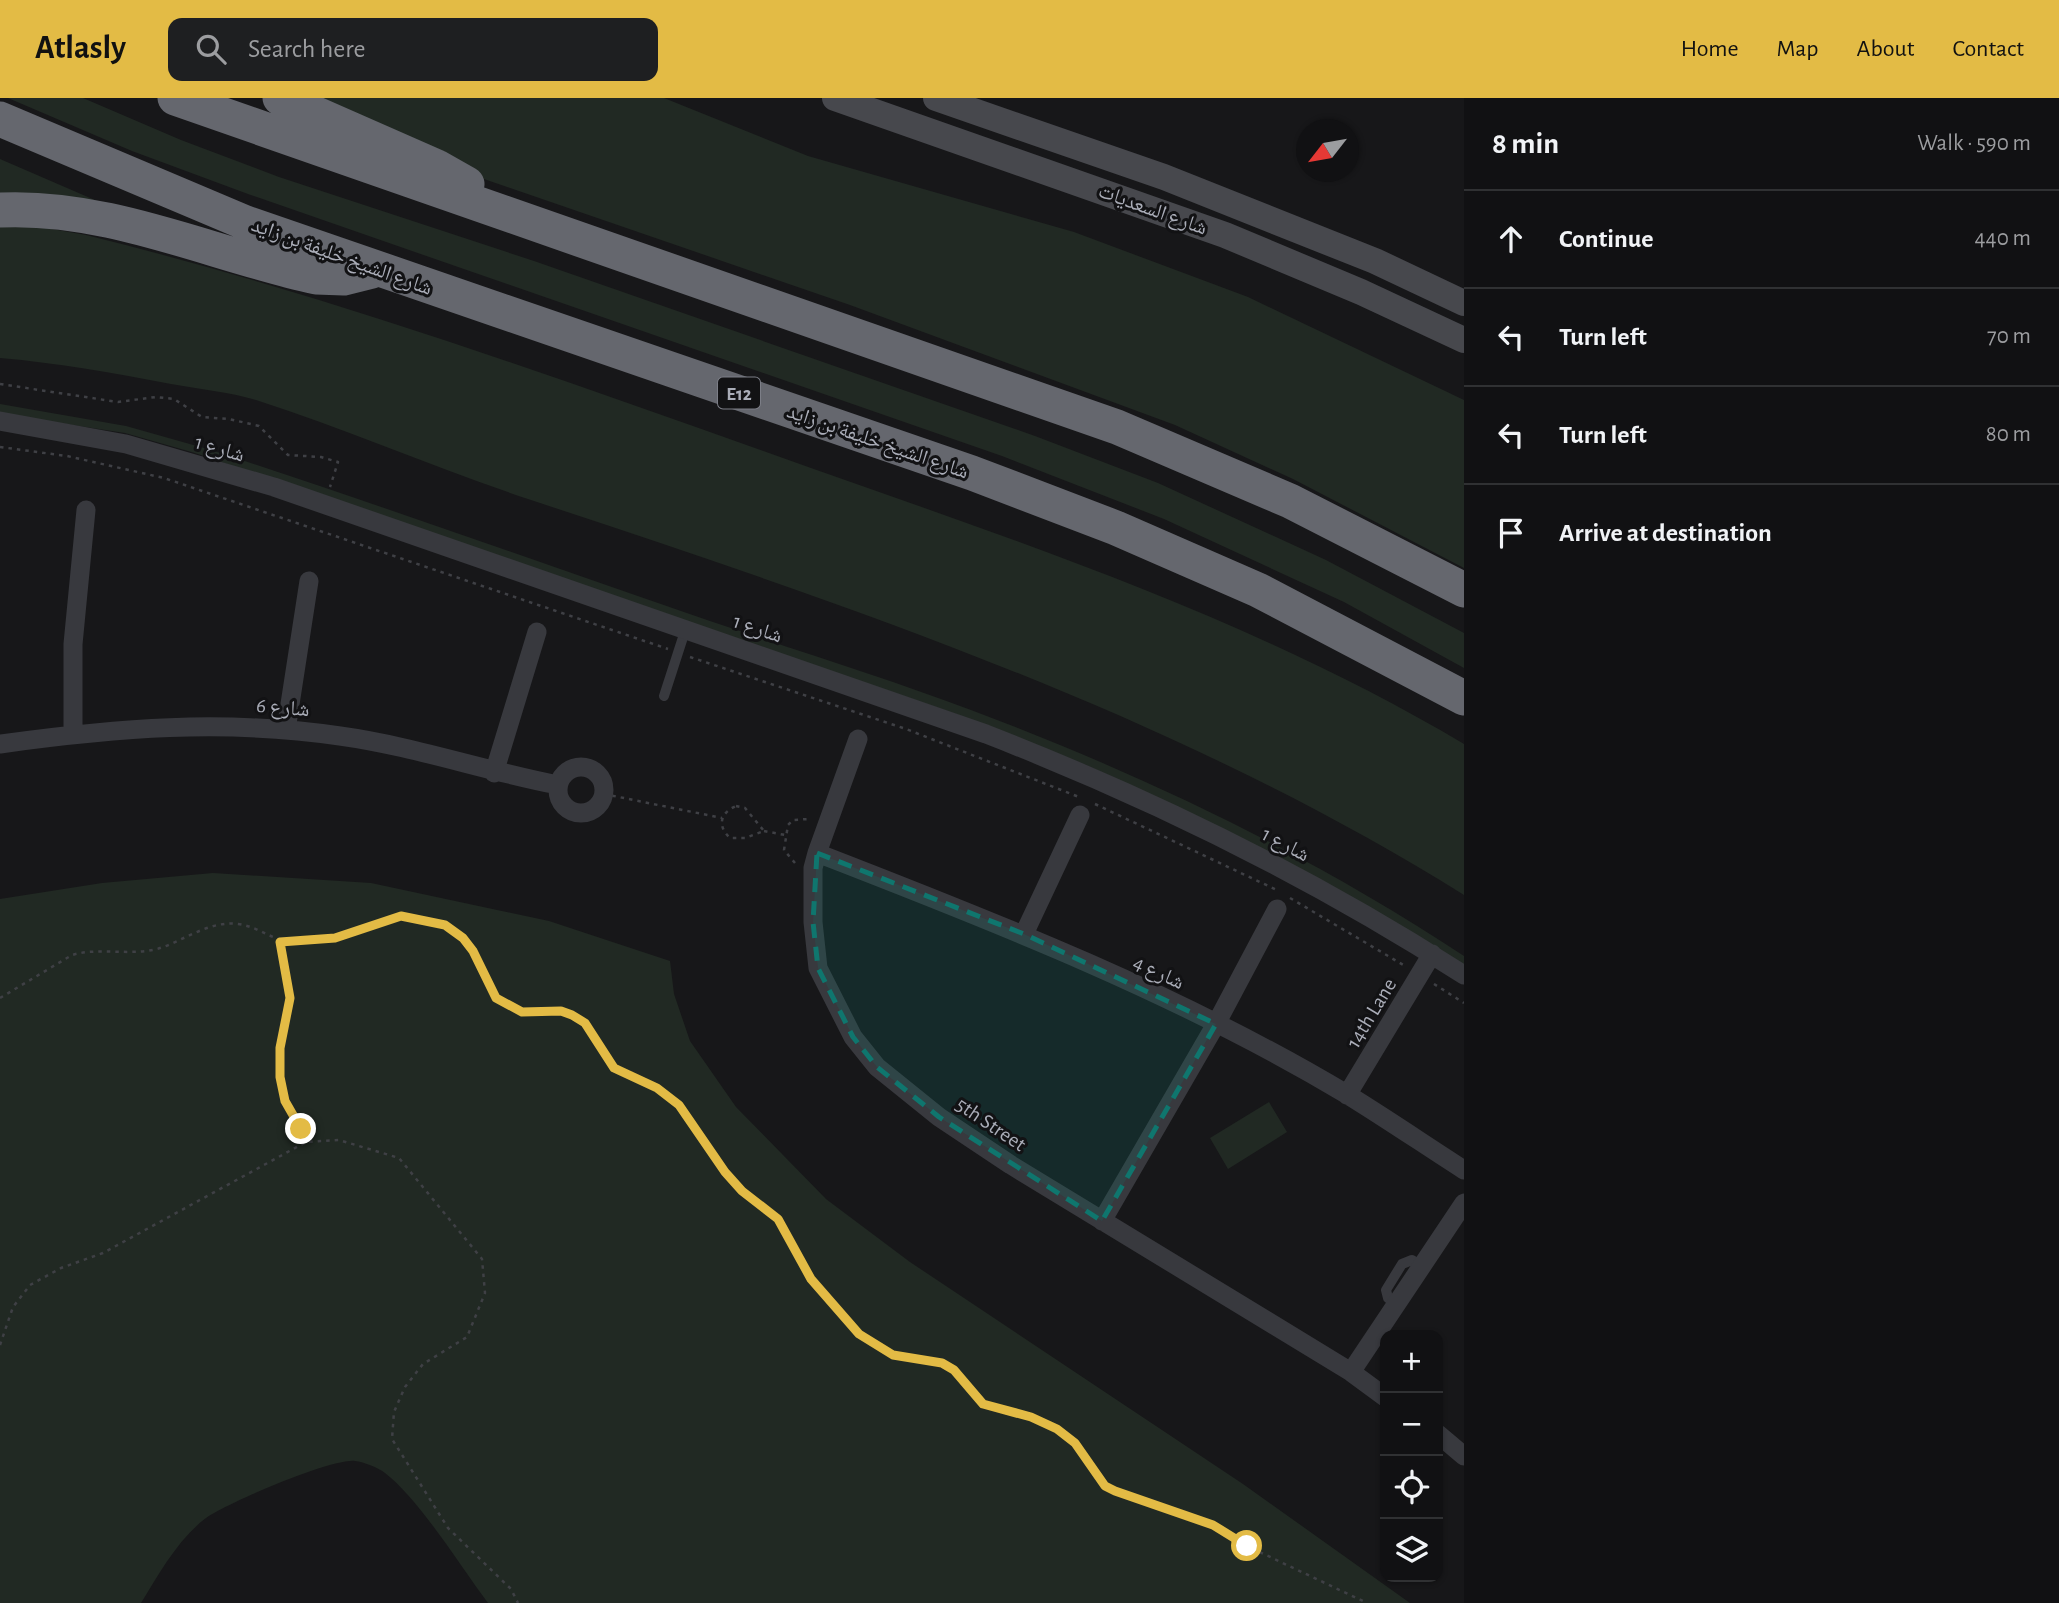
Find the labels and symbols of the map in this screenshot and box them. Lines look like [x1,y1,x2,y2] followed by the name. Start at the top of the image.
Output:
[1296,119,1359,182] north arrow
[1095,180,1210,241] street label: شارع السعديات
[248,214,435,301] street label: شارع الشيخ خليفة بن زايد
[718,378,760,408] road number: E12
[784,401,971,484] street label: شارع الشيخ خليفة بن زايد
[192,431,247,467] street label: شارع 1
[730,610,785,649] street label: شارع 1
[255,695,310,722] street label: شارع 6
[1258,823,1313,867] street label: شارع 1
[1129,952,1187,995] street label: شارع 4
[1343,975,1400,1052] street label: 14th Lane
[952,1094,1030,1155] street label: 5th Street
[285,1113,316,1144] route end
[1231,1530,1262,1561] route start

